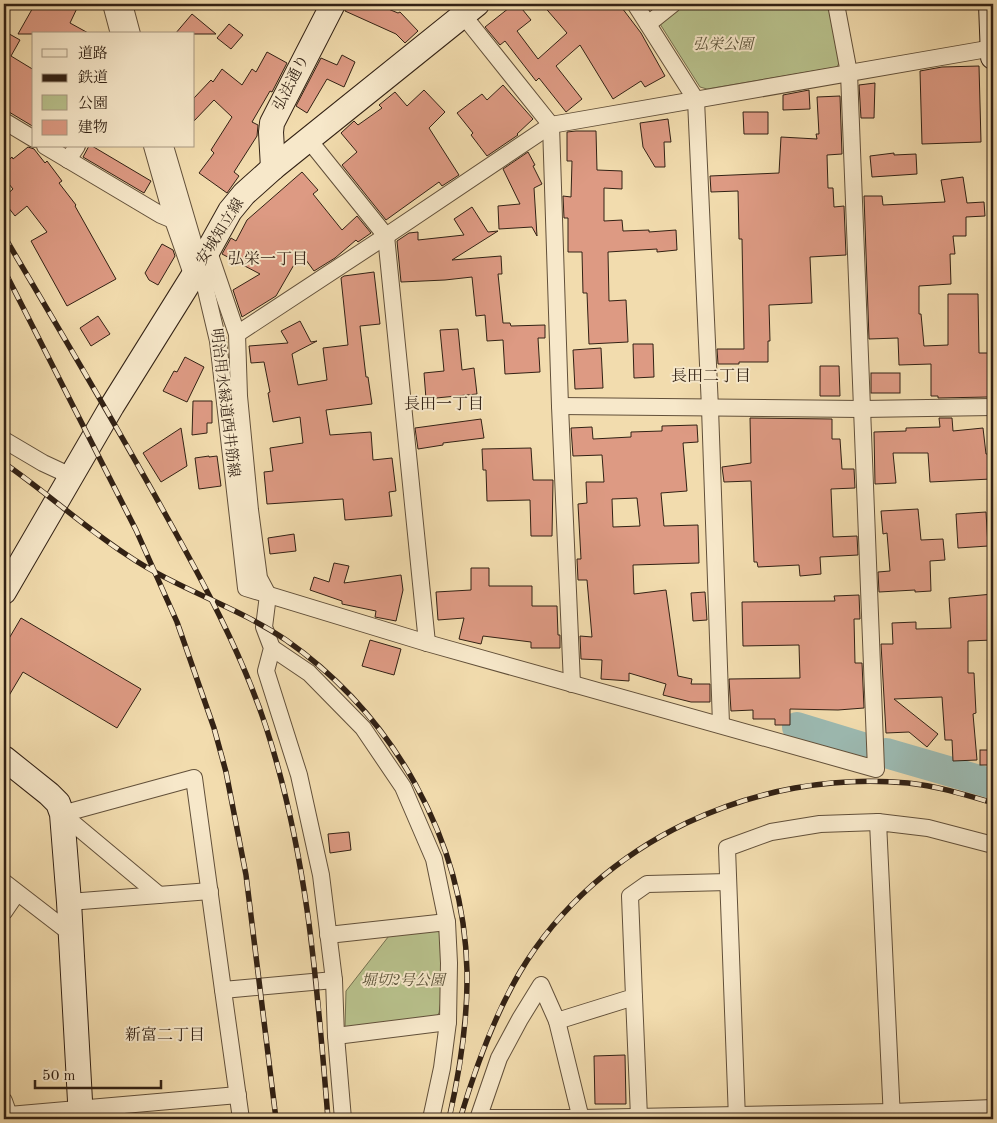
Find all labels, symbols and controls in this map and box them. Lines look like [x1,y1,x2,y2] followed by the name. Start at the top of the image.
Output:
[32,32,195,148] legend
[693,36,756,53] park label: 弘栄公園
[78,45,108,62] text: 道路
[270,52,312,113] street label: 弘法通り
[78,69,108,86] text: 鉄道
[78,95,108,112] text: 公園
[78,119,108,136] text: 建物
[193,195,247,268] street label: 安城知立線
[228,250,308,268] district label: 弘栄一丁目
[207,327,243,478] street label: 明治用水緑道西井筋線
[671,367,751,385] district label: 長田二丁目
[404,395,484,413] district label: 長田一丁目
[361,972,448,989] park label: 堀切2号公園
[125,1026,205,1044] district label: 新富二丁目
[35,1058,161,1090] scale bar
[42,1069,76,1084] text: 50 m

